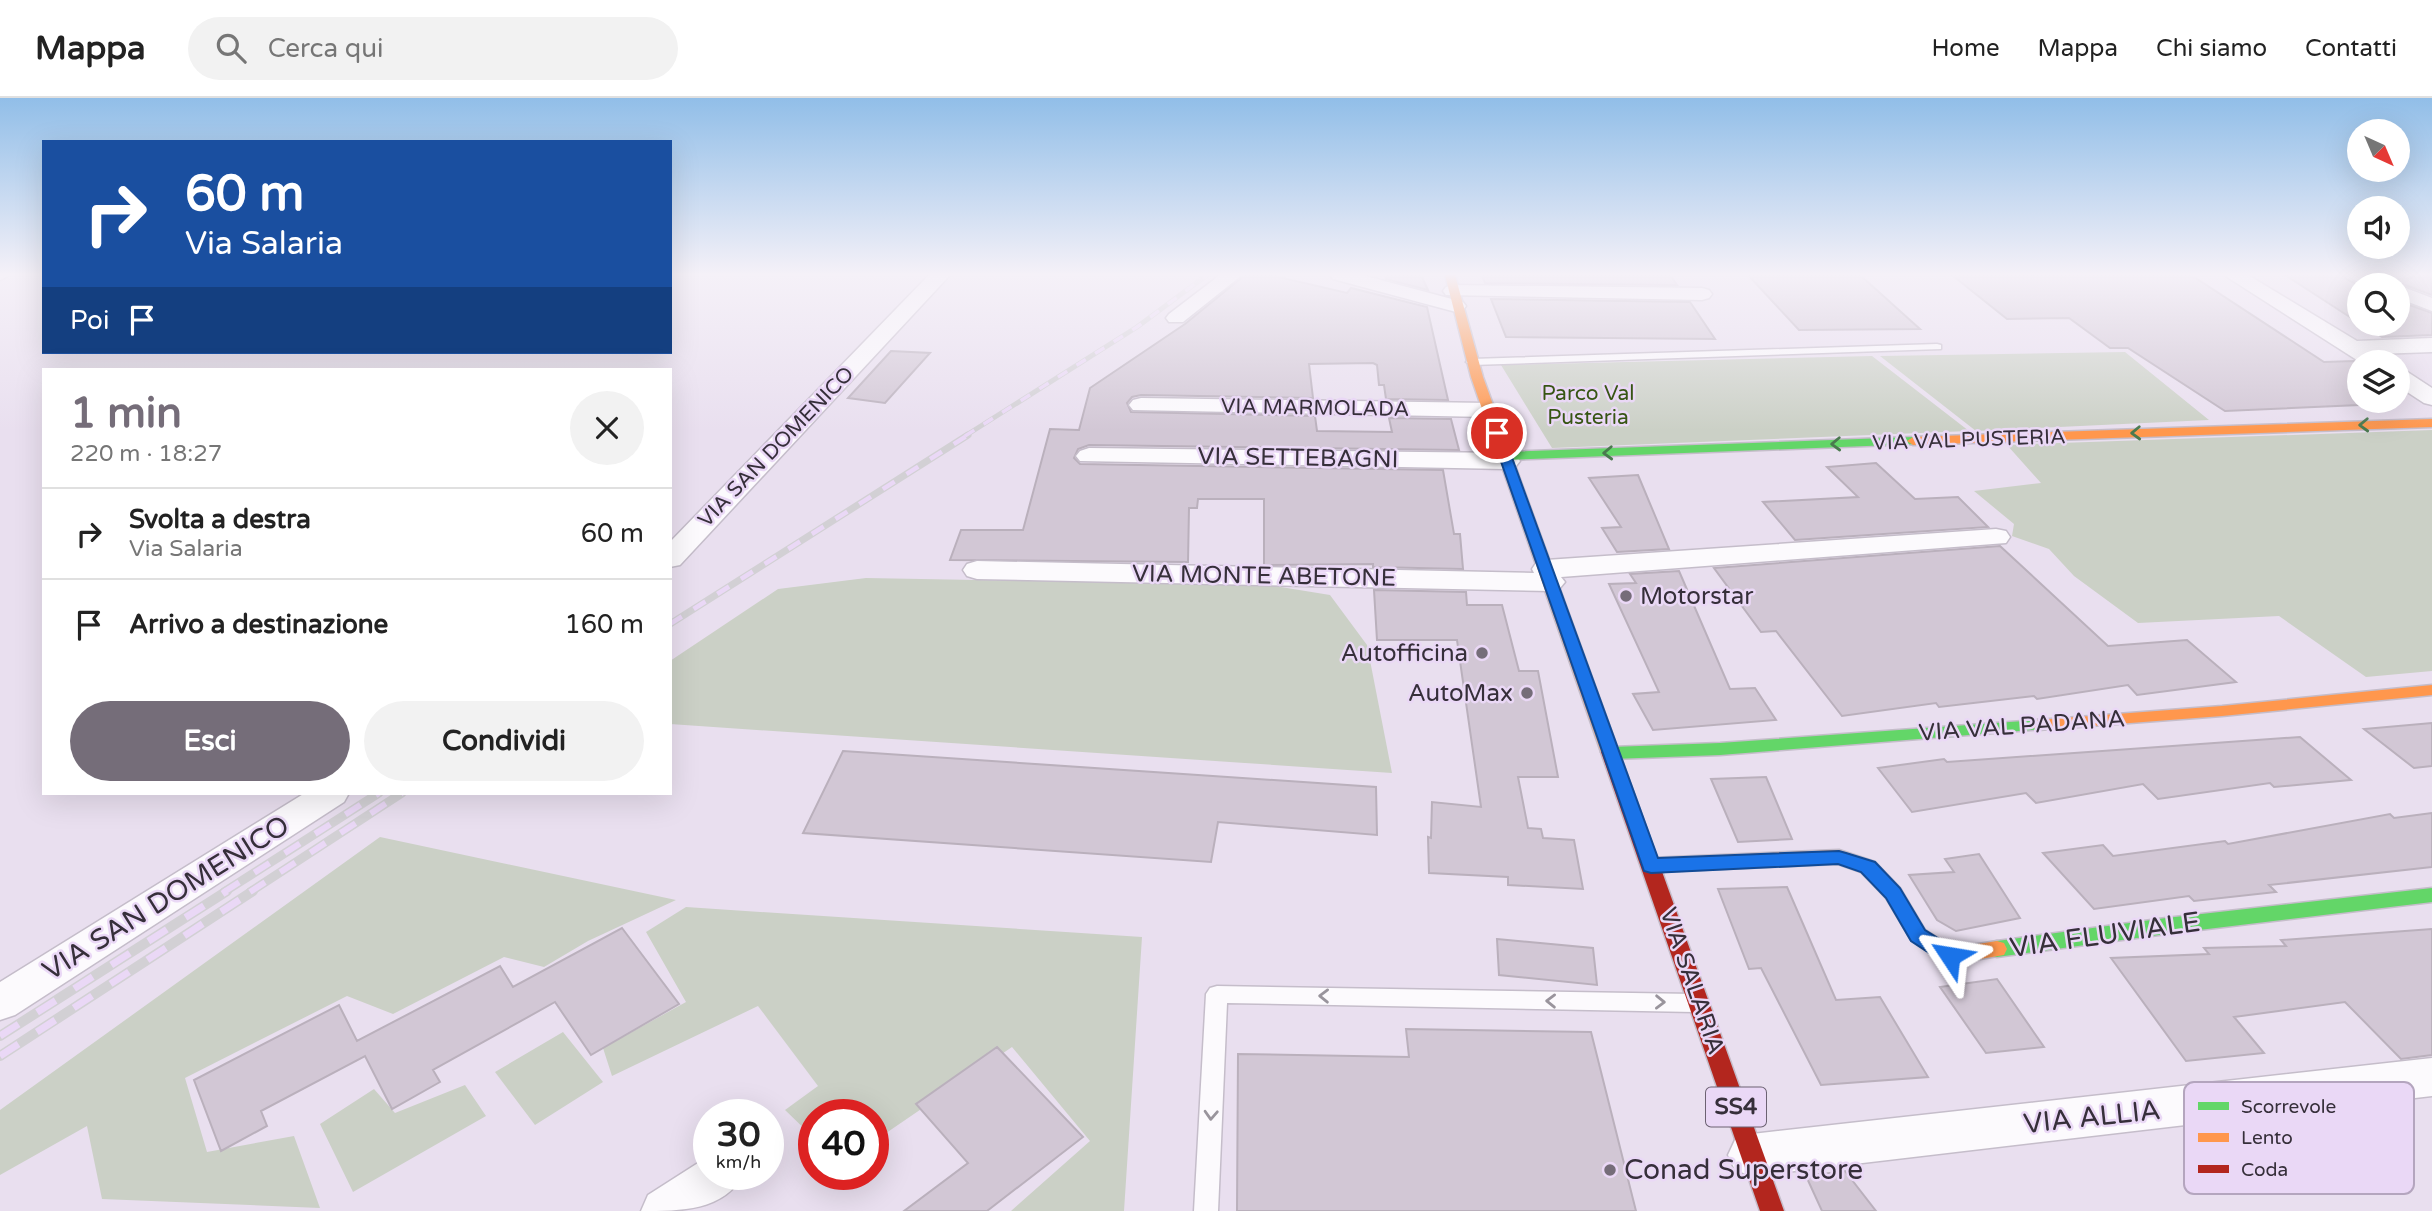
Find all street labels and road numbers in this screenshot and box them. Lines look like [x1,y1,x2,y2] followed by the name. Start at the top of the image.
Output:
[693,362,859,532] street label: VIA SAN DOMENICO
[1221,394,1409,422] street label: VIA MARMOLADA
[1872,424,2066,456] street label: VIA VAL PUSTERIA
[1197,442,1399,474] street label: VIA SETTEBAGNI
[1132,559,1396,593] street label: VIA MONTE ABETONE
[1918,704,2126,748] street label: VIA VAL PADANA
[36,808,296,988] street label: VIA SAN DOMENICO
[1653,904,1731,1058] street label: VIA SALARIA
[2008,905,2202,965] street label: VIA FLUVIALE
[1706,1088,1766,1126] road number: SS4
[2022,1093,2162,1141] street label: VIA ALLIA

